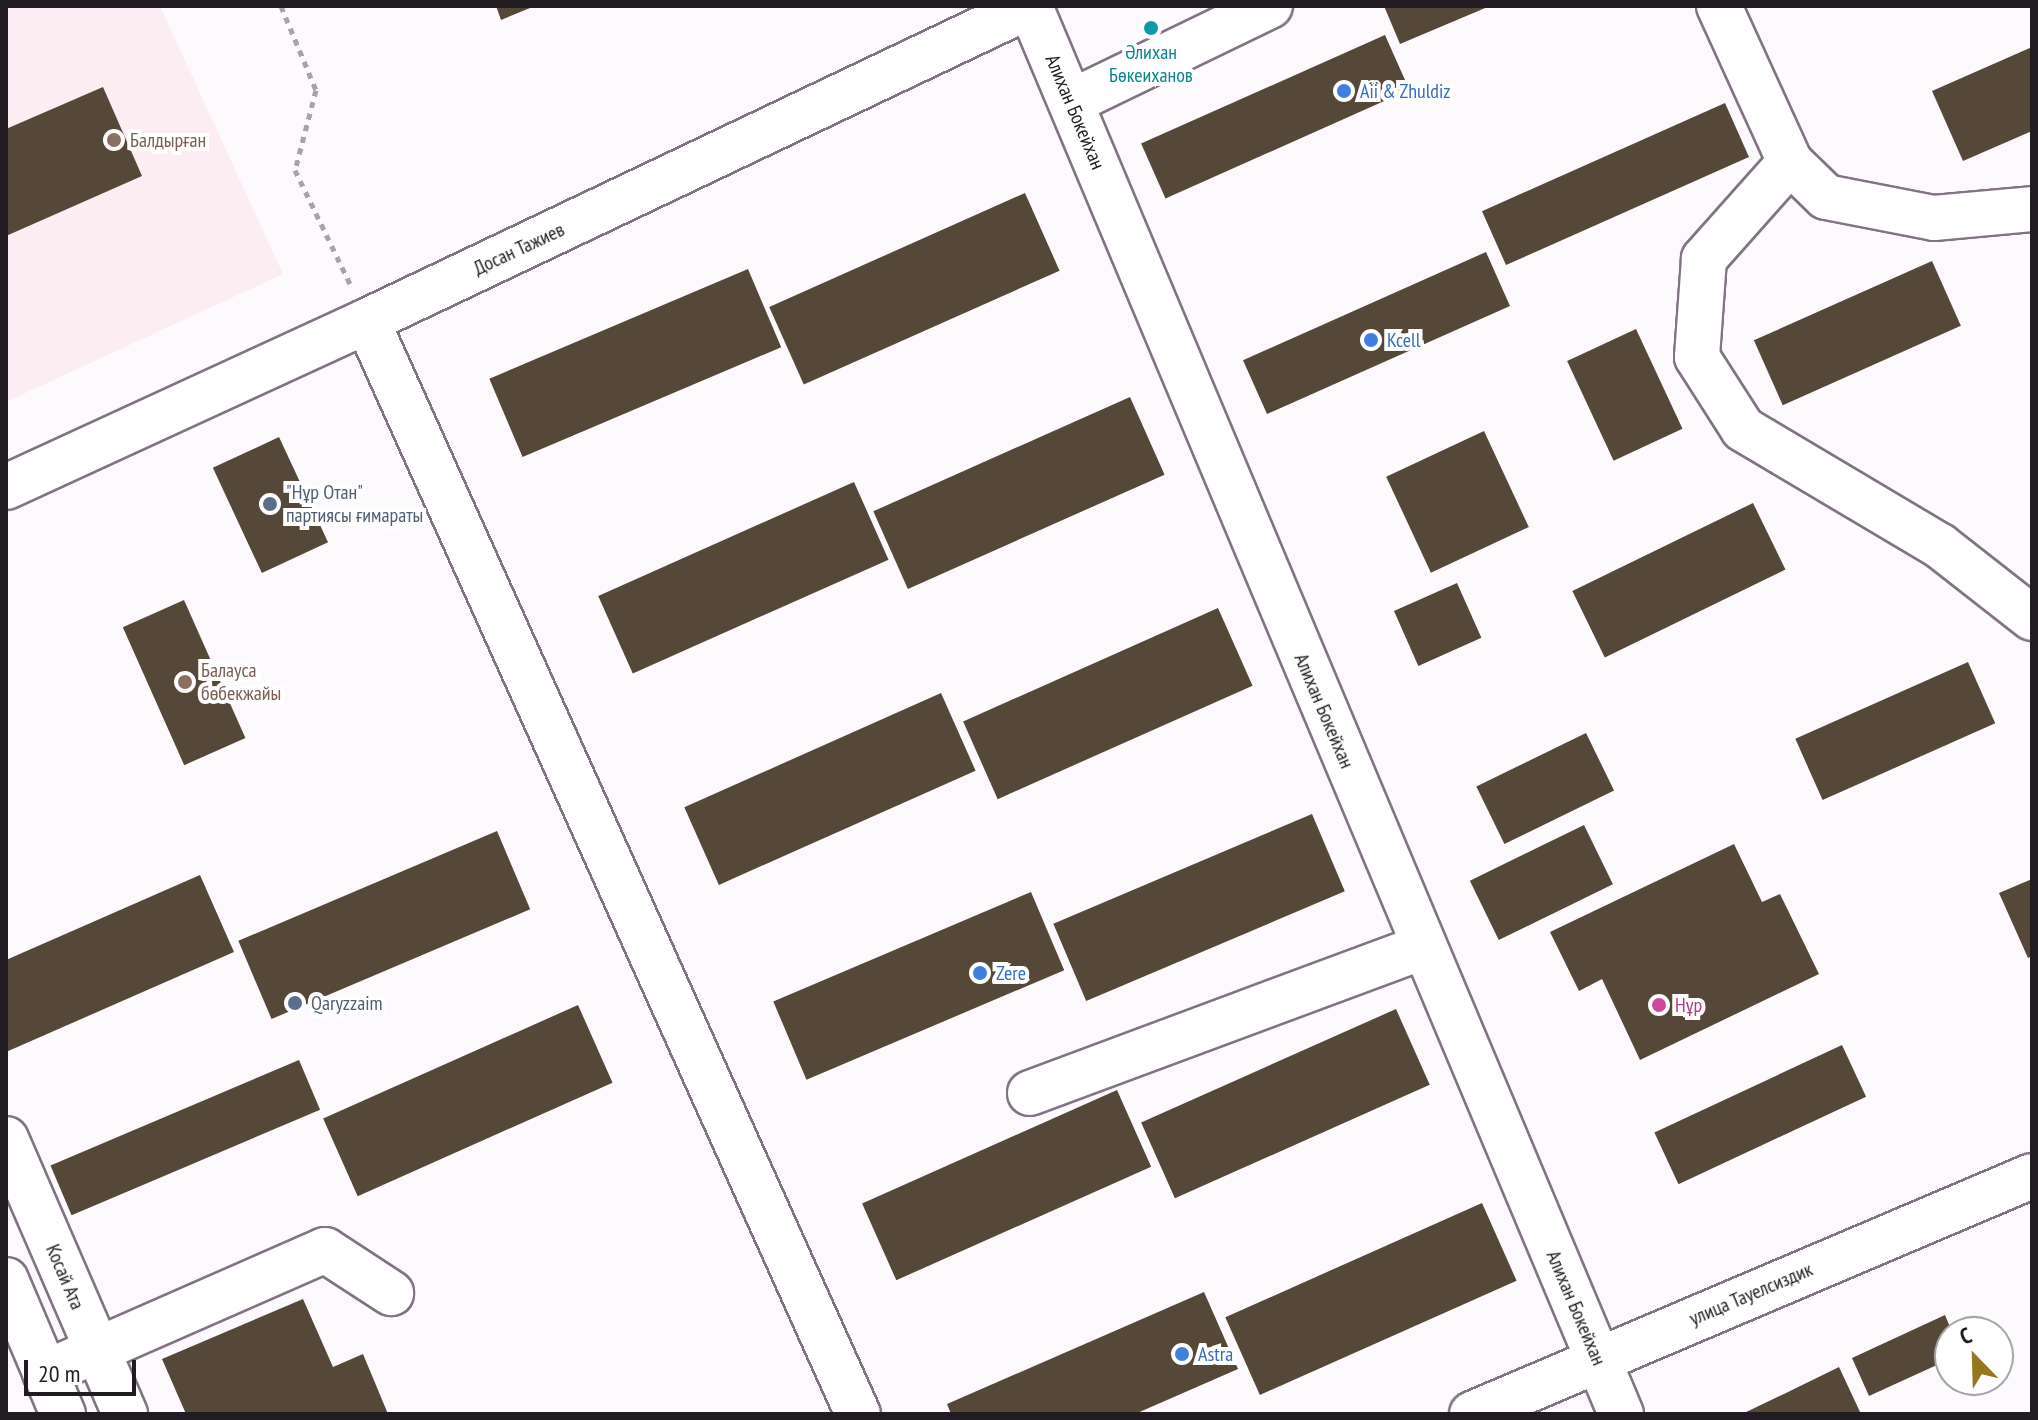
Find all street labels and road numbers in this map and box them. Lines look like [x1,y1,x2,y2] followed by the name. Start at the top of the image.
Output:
[1040,51,1110,173] street label: Алихан Бокейхан
[469,217,569,281] street label: Досан Тажиев
[1289,650,1359,772] street label: Алихан Бокейхан
[40,1240,90,1314] street label: Косай Ата
[1541,1247,1611,1369] street label: Алихан Бокейхан
[1686,1257,1816,1331] street label: улица Тауелсиздик

